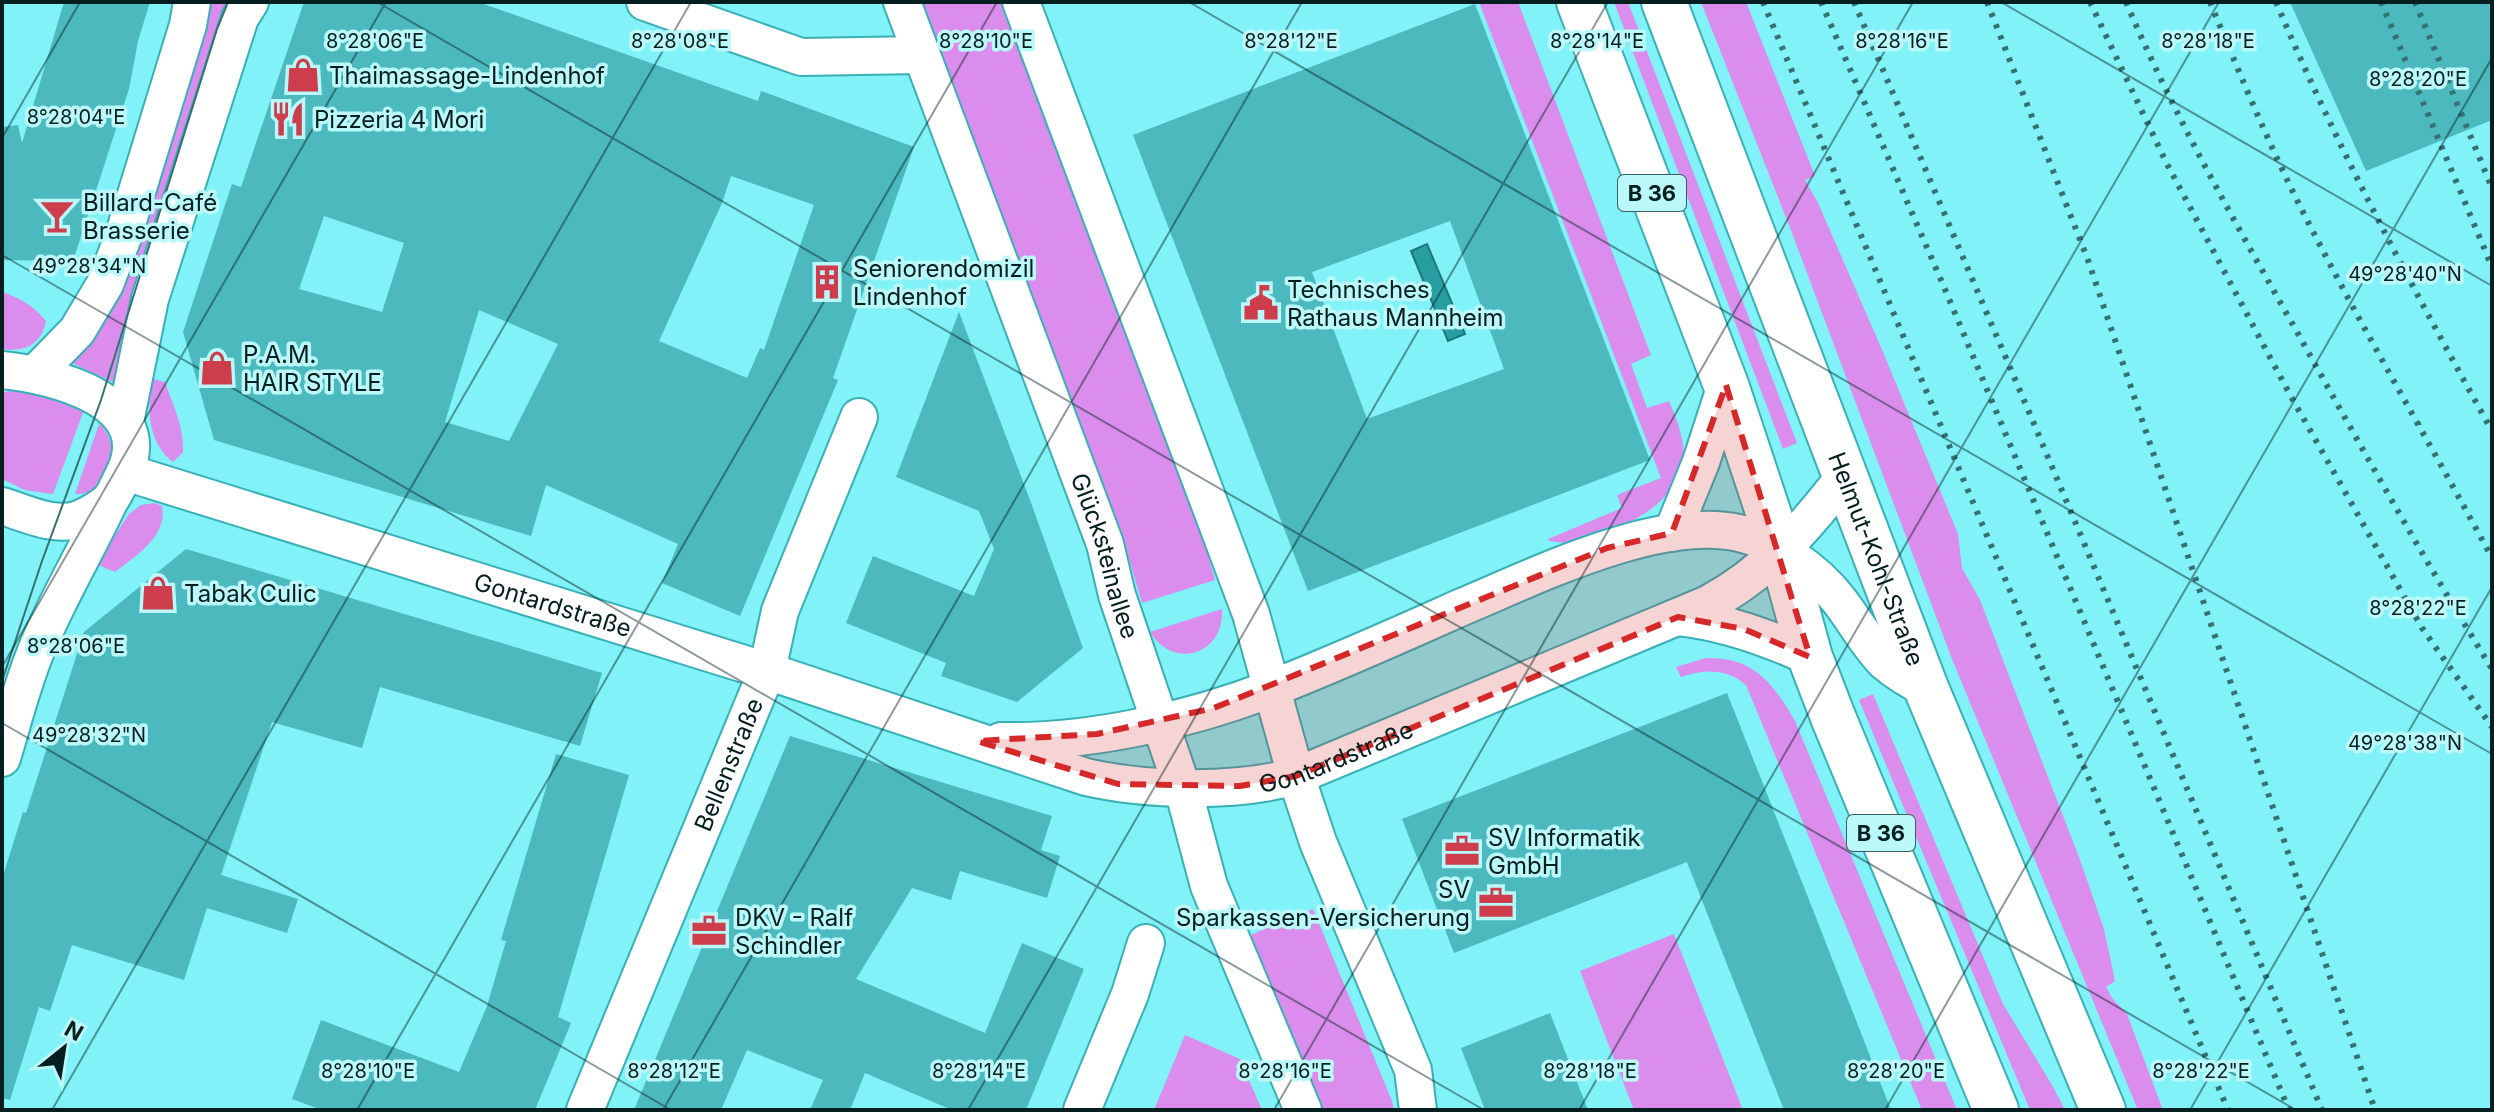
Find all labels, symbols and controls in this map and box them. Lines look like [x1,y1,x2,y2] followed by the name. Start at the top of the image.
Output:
[326,29,424,53] text: 8°28'06"E
[631,29,729,53] text: 8°28'08"E
[939,29,1033,53] text: 8°28'10"E
[1244,29,1338,53] text: 8°28'12"E
[1550,29,1644,53] text: 8°28'14"E
[1855,29,1949,53] text: 8°28'16"E
[2161,29,2255,53] text: 8°28'18"E
[284,56,322,94] shop icon: Thaimassage-Lindenhof
[329,61,605,90] place label: Thaimassage-Lindenhof
[2369,67,2467,91] text: 8°28'20"E
[269,100,307,138] restaurant icon: Pizzeria 4 Mori
[27,105,125,129] text: 8°28'04"E
[314,105,484,134] place label: Pizzeria 4 Mori
[1618,175,1686,211] road number: B 36
[83,188,217,245] place label: Billard-Café Brasserie
[38,197,76,235] bar icon: Billard-Café Brasserie
[32,254,146,278] text: 49°28'34"N
[853,254,1034,311] place label: Seniorendomizil Lindenhof
[2348,262,2462,286] text: 49°28'40"N
[808,263,846,301] building icon: Seniorendomizil Lindenhof
[1287,275,1503,332] place label: Technisches Rathaus Mannheim
[1242,284,1280,322] public building icon: Technisches Rathaus Mannheim
[243,340,382,397] place label: P.A.M. HAIR STYLE
[198,349,236,387] shop icon: P.A.M. HAIR STYLE
[1823,448,1931,670] street label: Helmut-Kohl-Straße
[1065,469,1145,642] street label: Glücksteinallee
[471,567,635,643] street label: Gontardstraße
[139,574,177,612] shop icon: Tabak Culic
[184,579,317,608] place label: Tabak Culic
[2369,596,2467,620] text: 8°28'22"E
[27,634,125,658] text: 8°28'06"E
[688,694,769,835] street label: Bellenstraße
[1257,714,1417,798] street label: Gontardstraße
[32,723,146,747] text: 49°28'32"N
[2348,731,2462,755] text: 49°28'38"N
[1847,815,1915,851] road number: B 36
[1488,823,1641,880] place label: SV Informatik GmbH
[1443,832,1481,870] office icon: SV Informatik GmbH
[1176,875,1470,932] place label: SV Sparkassen-Versicherung
[1477,884,1515,922] office icon: SV Sparkassen-Versicherung
[735,903,853,960] place label: DKV - Ralf Schindler
[690,912,728,950] office icon: DKV - Ralf Schindler
[24,1008,104,1088] north arrow
[60,1015,88,1046] text: N
[321,1059,415,1083] text: 8°28'10"E
[627,1059,721,1083] text: 8°28'12"E
[932,1059,1026,1083] text: 8°28'14"E
[1238,1059,1332,1083] text: 8°28'16"E
[1543,1059,1637,1083] text: 8°28'18"E
[1847,1059,1945,1083] text: 8°28'20"E
[2152,1059,2250,1083] text: 8°28'22"E

